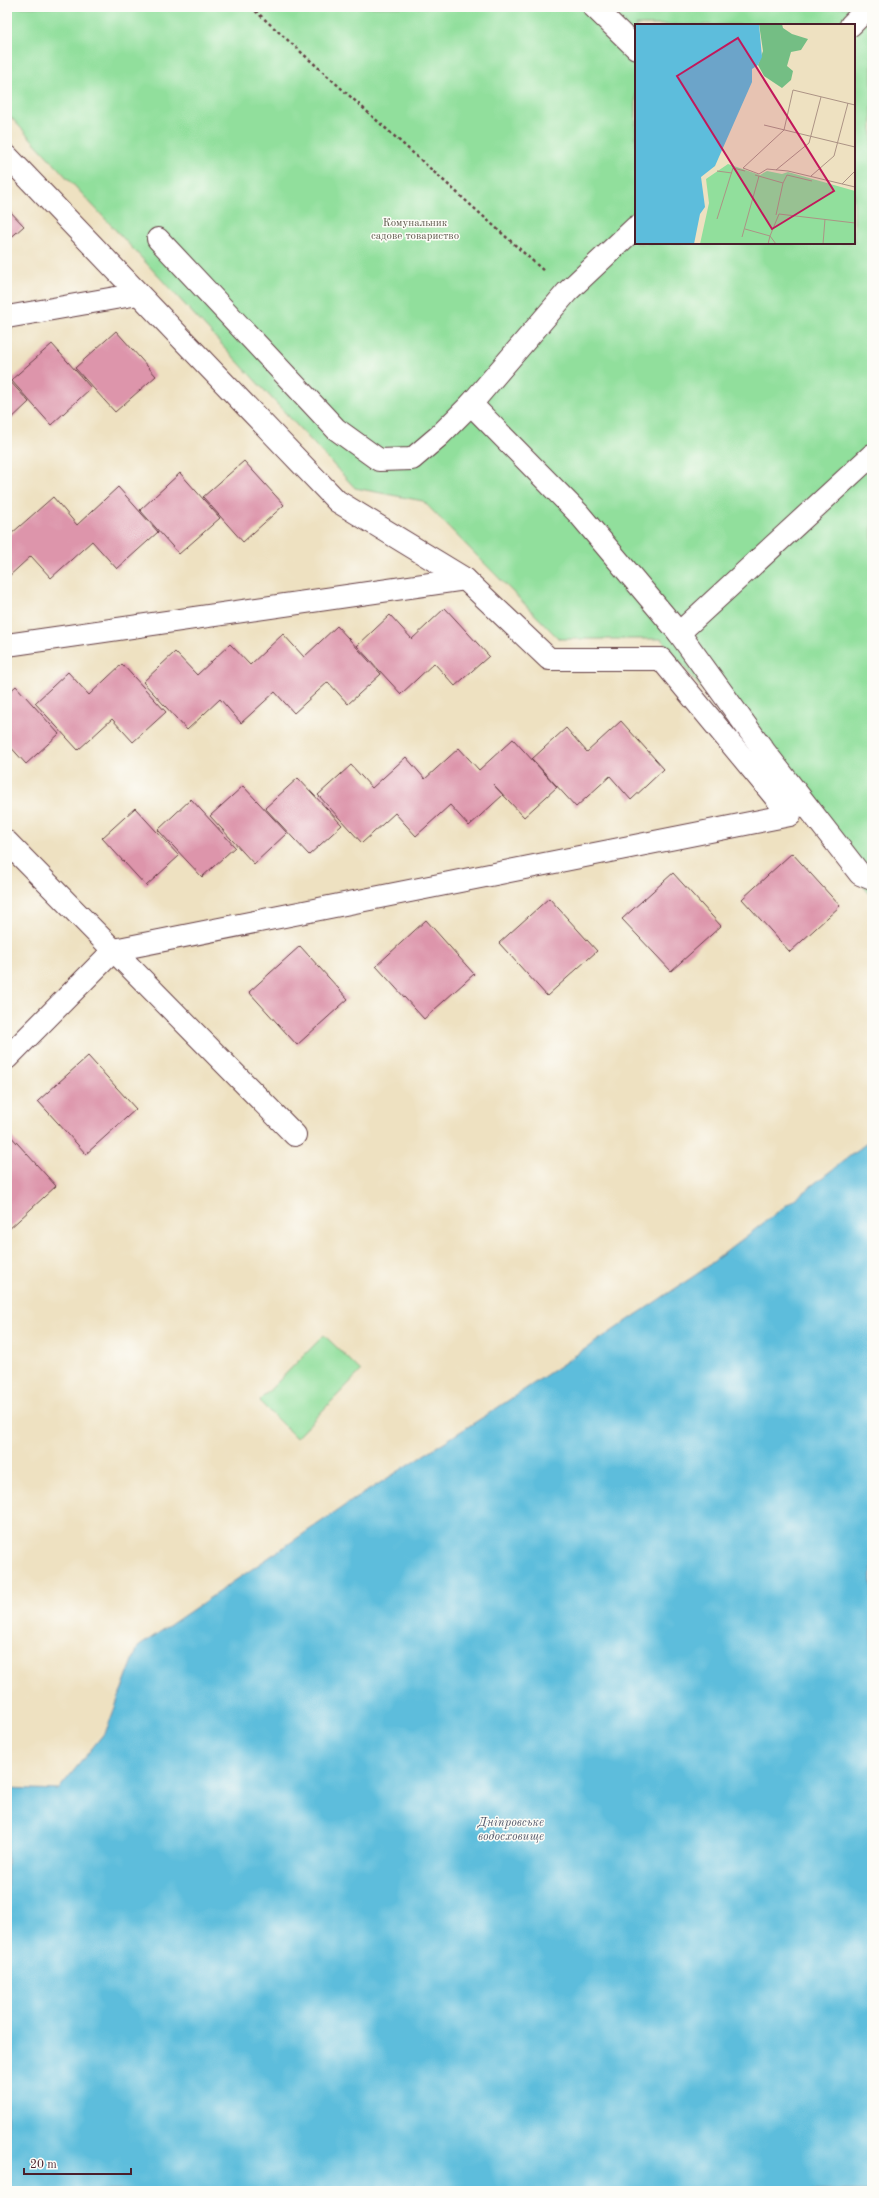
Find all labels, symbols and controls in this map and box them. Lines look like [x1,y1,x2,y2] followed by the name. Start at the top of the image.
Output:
[635,24,855,244] inset map
[371,218,459,242] park label: Комунальник садове товариство
[476,1817,544,1843] water label: Дніпровське водосховище
[24,2150,131,2176] scale bar
[30,2159,57,2171] text: 20 m

